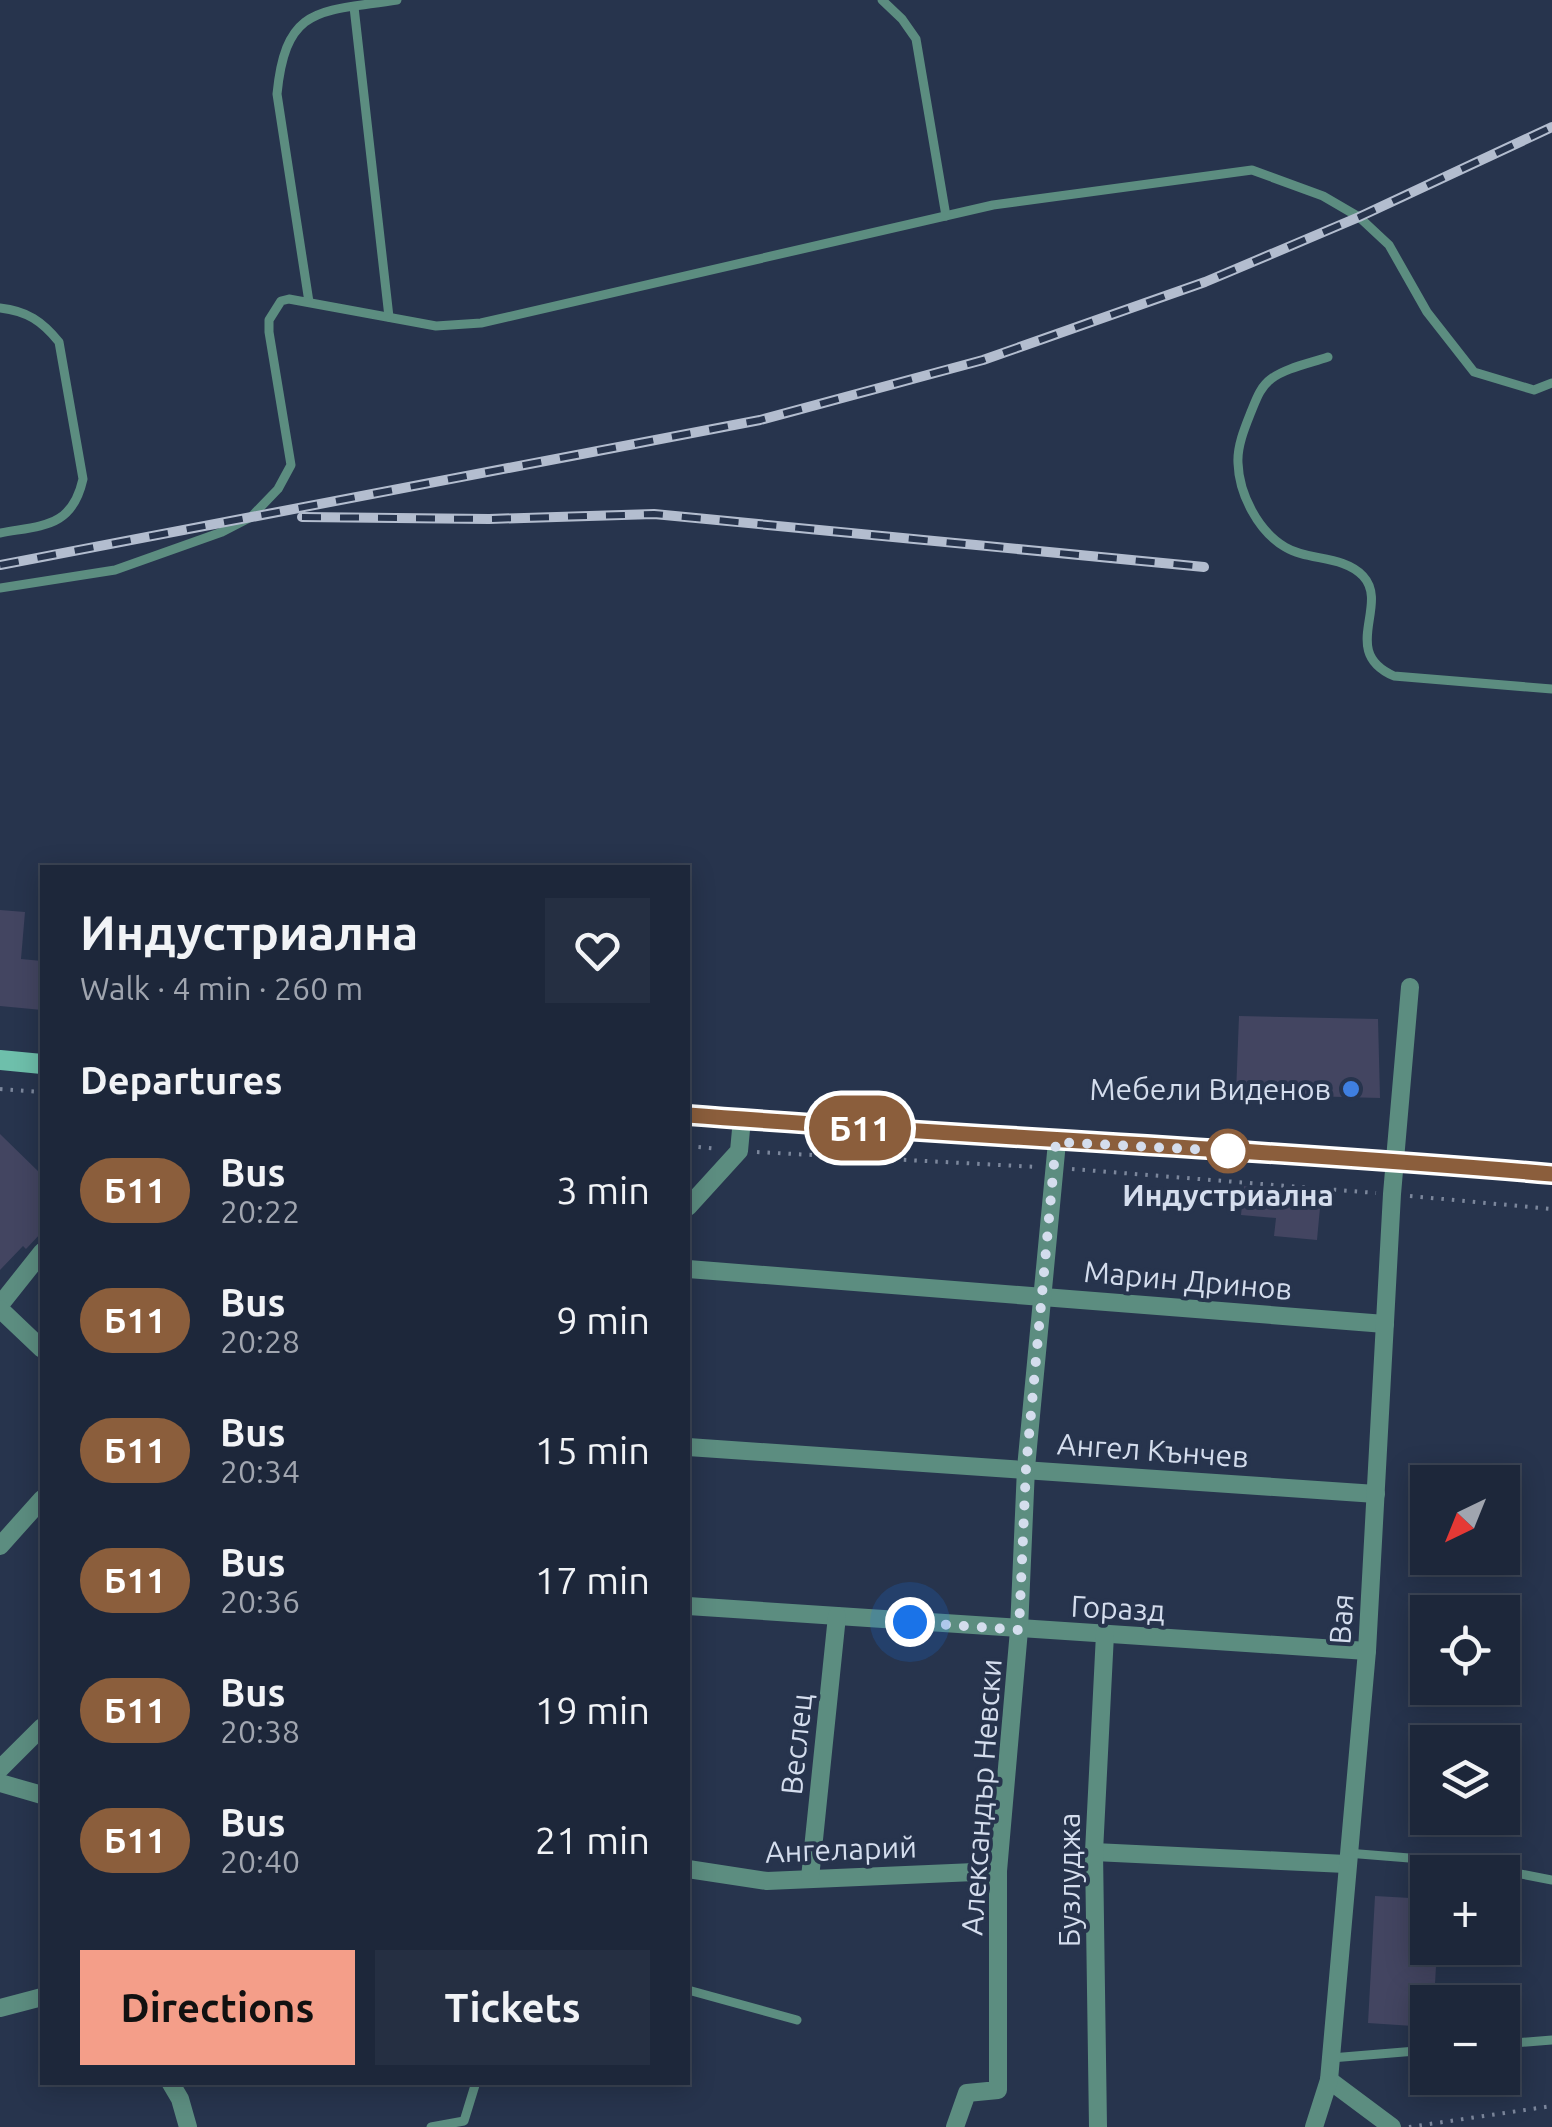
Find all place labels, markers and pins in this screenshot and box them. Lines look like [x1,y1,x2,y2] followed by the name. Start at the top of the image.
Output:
[1090,1072,1331,1106] place label: Мебели Виденов
[1340,1078,1362,1100] marker: Мебели Виденов
[1207,1130,1249,1172] marker: Индустриална
[1122,1178,1334,1212] place label: Индустриална

